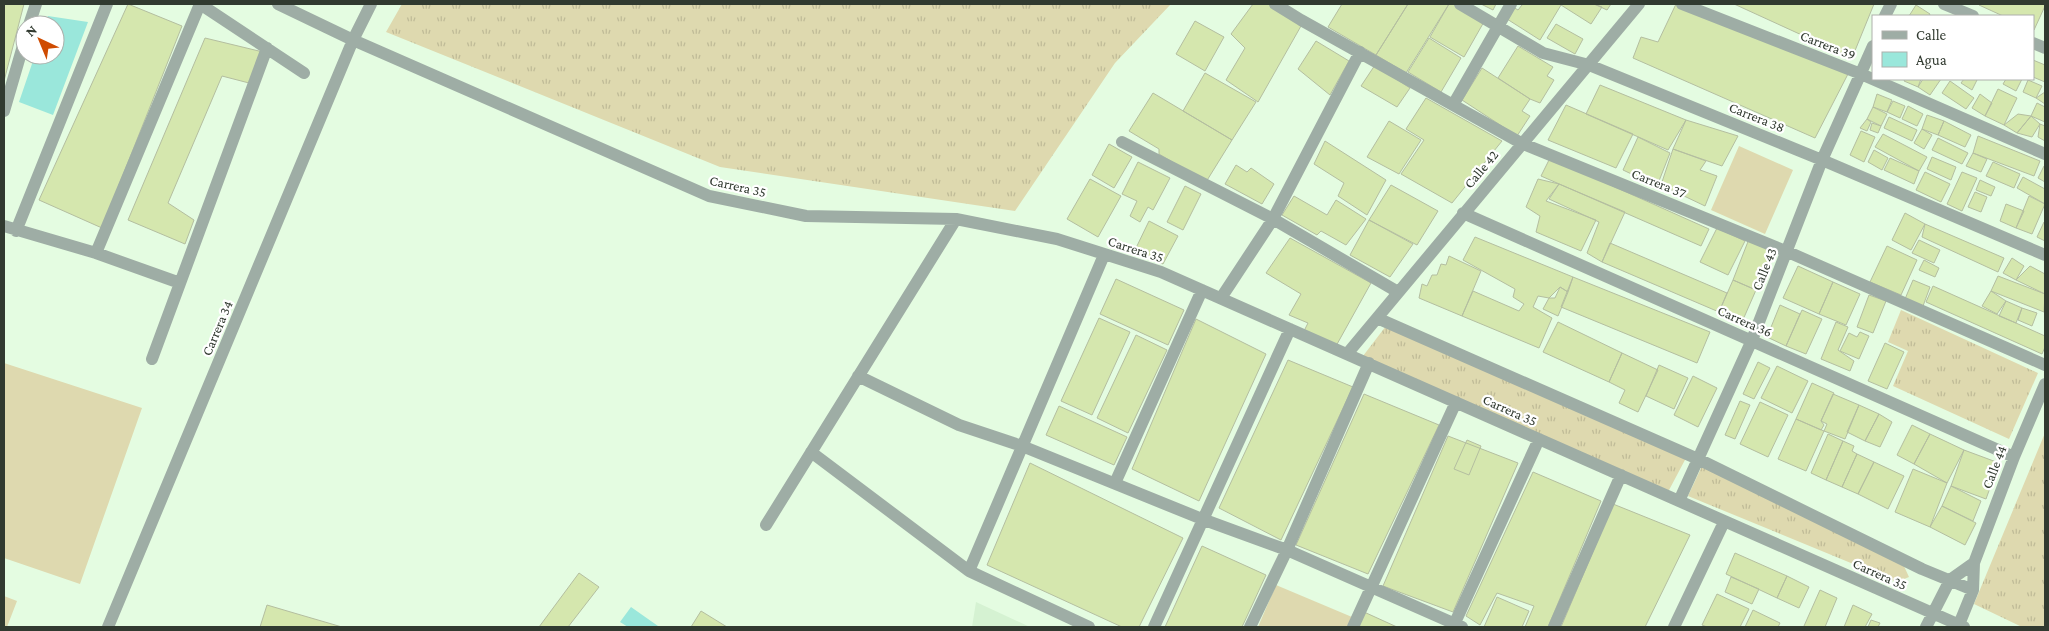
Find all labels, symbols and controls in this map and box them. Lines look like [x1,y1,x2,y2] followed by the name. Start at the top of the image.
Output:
[15,15,65,65] north arrow
[1872,15,2034,80] legend
[22,21,40,40] text: N
[1798,27,1858,63] street label: Carrera 39
[1916,27,1947,43] text: Calle
[1916,52,1947,69] text: Agua
[1727,99,1787,135] street label: Carrera 38
[1461,147,1502,191] street label: Calle 42
[1629,165,1689,201] street label: Carrera 37
[708,172,768,200] street label: Carrera 35
[1106,233,1166,265] street label: Carrera 35
[1748,245,1780,293] street label: Calle 43
[198,298,236,358] street label: Carrera 34
[1715,302,1775,340] street label: Carrera 36
[1480,391,1540,429] street label: Carrera 35
[1978,443,2010,491] street label: Calle 44
[1850,555,1910,593] street label: Carrera 35

